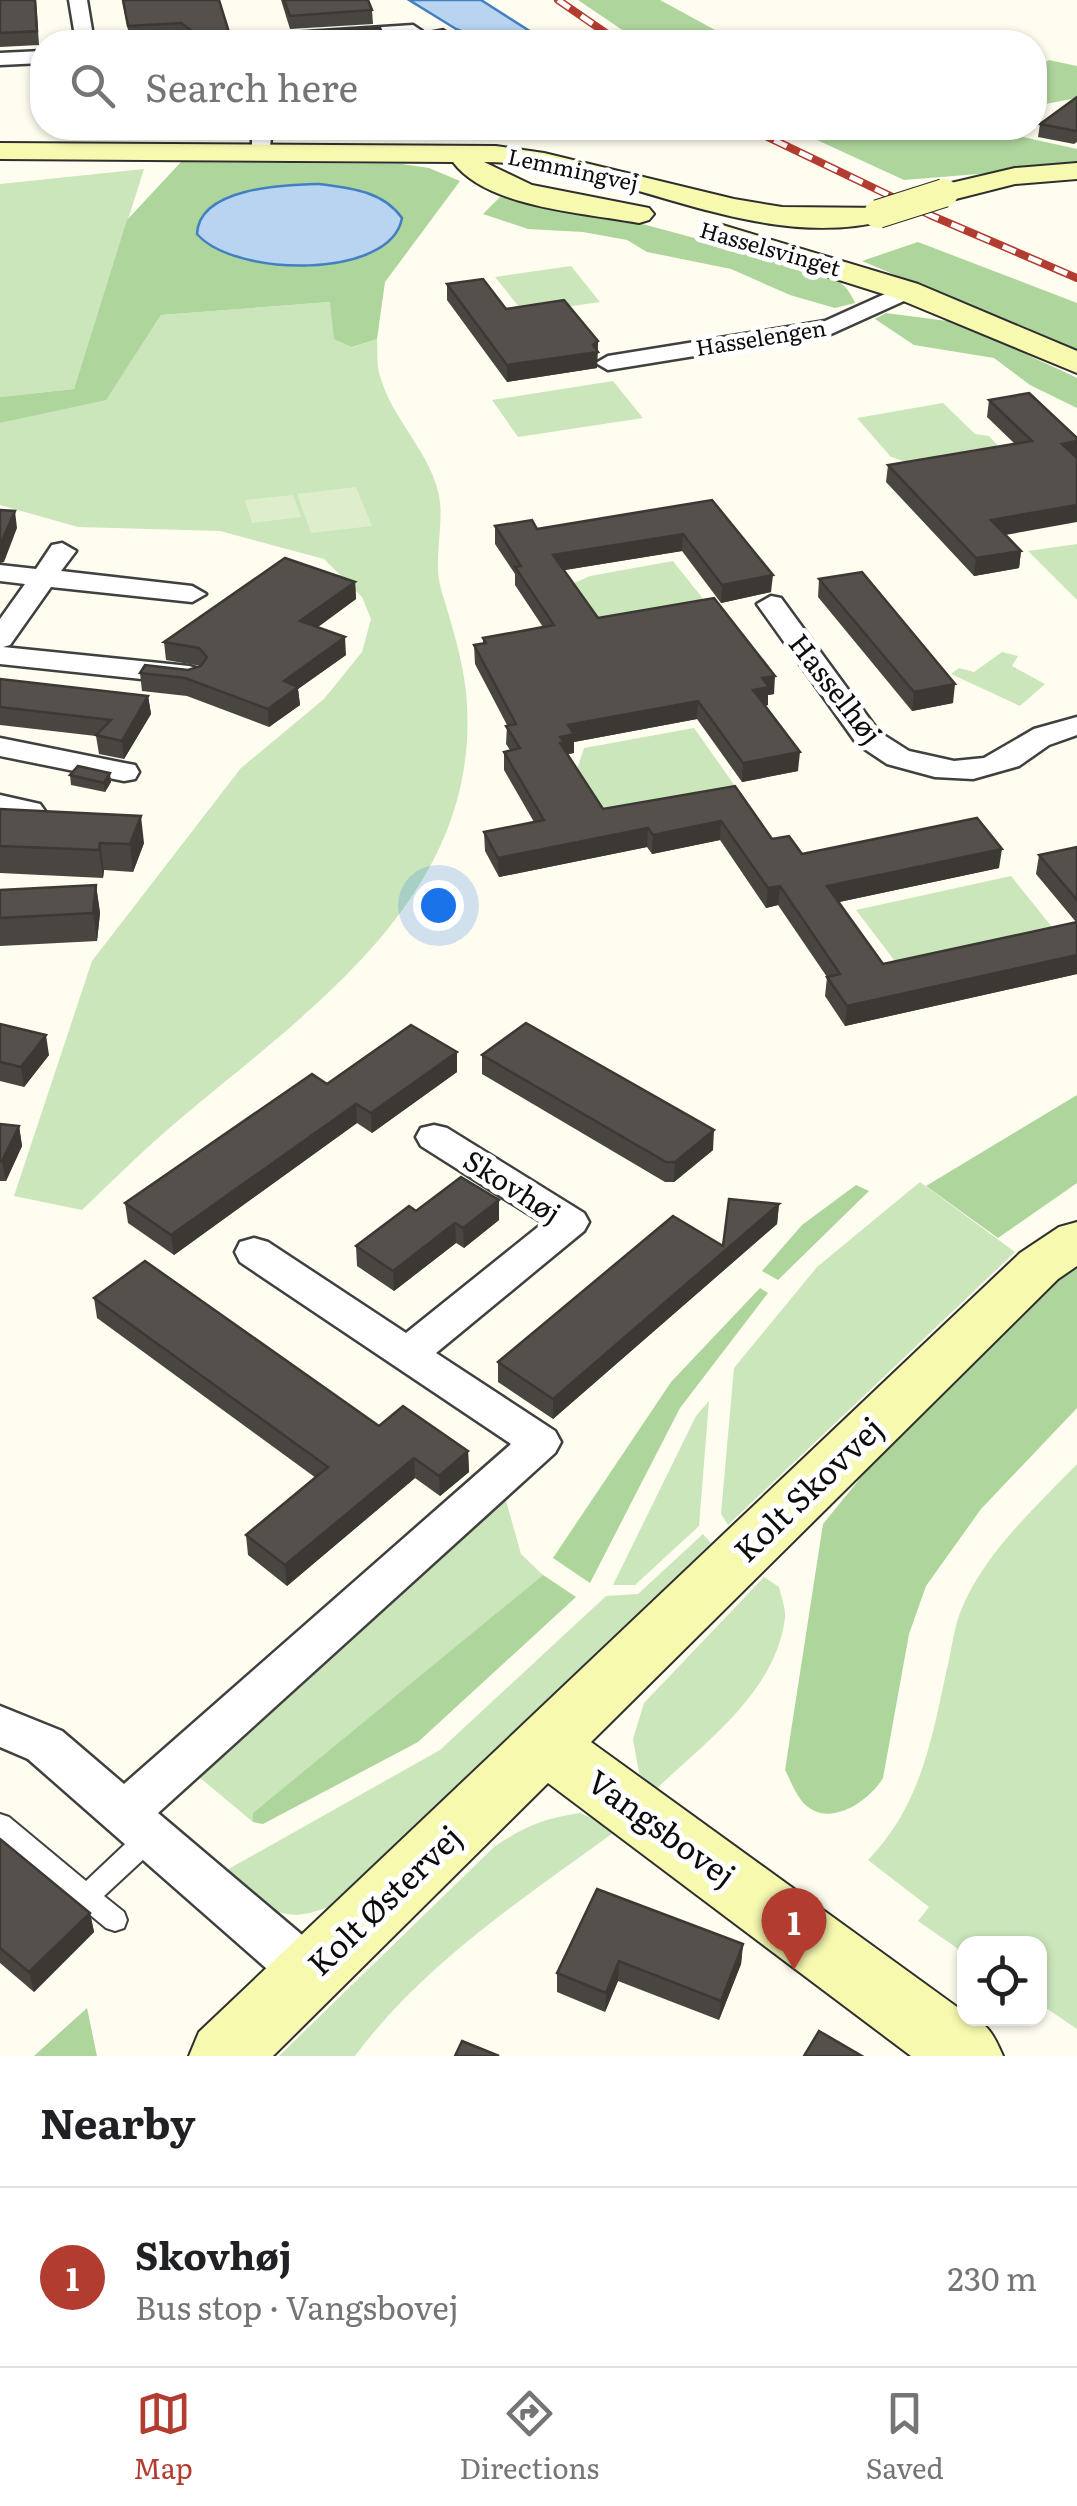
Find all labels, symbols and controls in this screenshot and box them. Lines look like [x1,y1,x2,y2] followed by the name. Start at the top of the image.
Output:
[30,30,1047,140] search box
[145,57,358,114] text: Search here
[65,58,120,113] icon: search
[505,139,642,198] street label: Lemmingvej
[696,212,845,283] street label: Hasselsvinget
[693,310,828,363] street label: Hasselengen
[780,623,893,752] street label: Hasselhøj
[413,880,464,931] your location
[456,1138,570,1233] street label: Skovhøj
[721,1404,893,1572] street label: Kolt Skovvej
[579,1756,747,1897] street label: Vangsbovej
[295,1813,471,1985] street label: Kolt Østervej
[762,1888,826,1970] pin: 1
[957,1936,1047,2026] map controls
[957,1936,1047,2026] button: locate
[40,2090,196,2152] text: Nearby
[135,2225,292,2282] text: Skovhøj
[66,2253,79,2301] text: 1
[947,2253,1037,2301] text: 230 m
[135,2282,459,2330] text: Bus stop · Vangsbovej
[133,2386,193,2488] tab: Map
[459,2386,599,2488] tab: Directions
[866,2386,944,2488] tab: Saved

